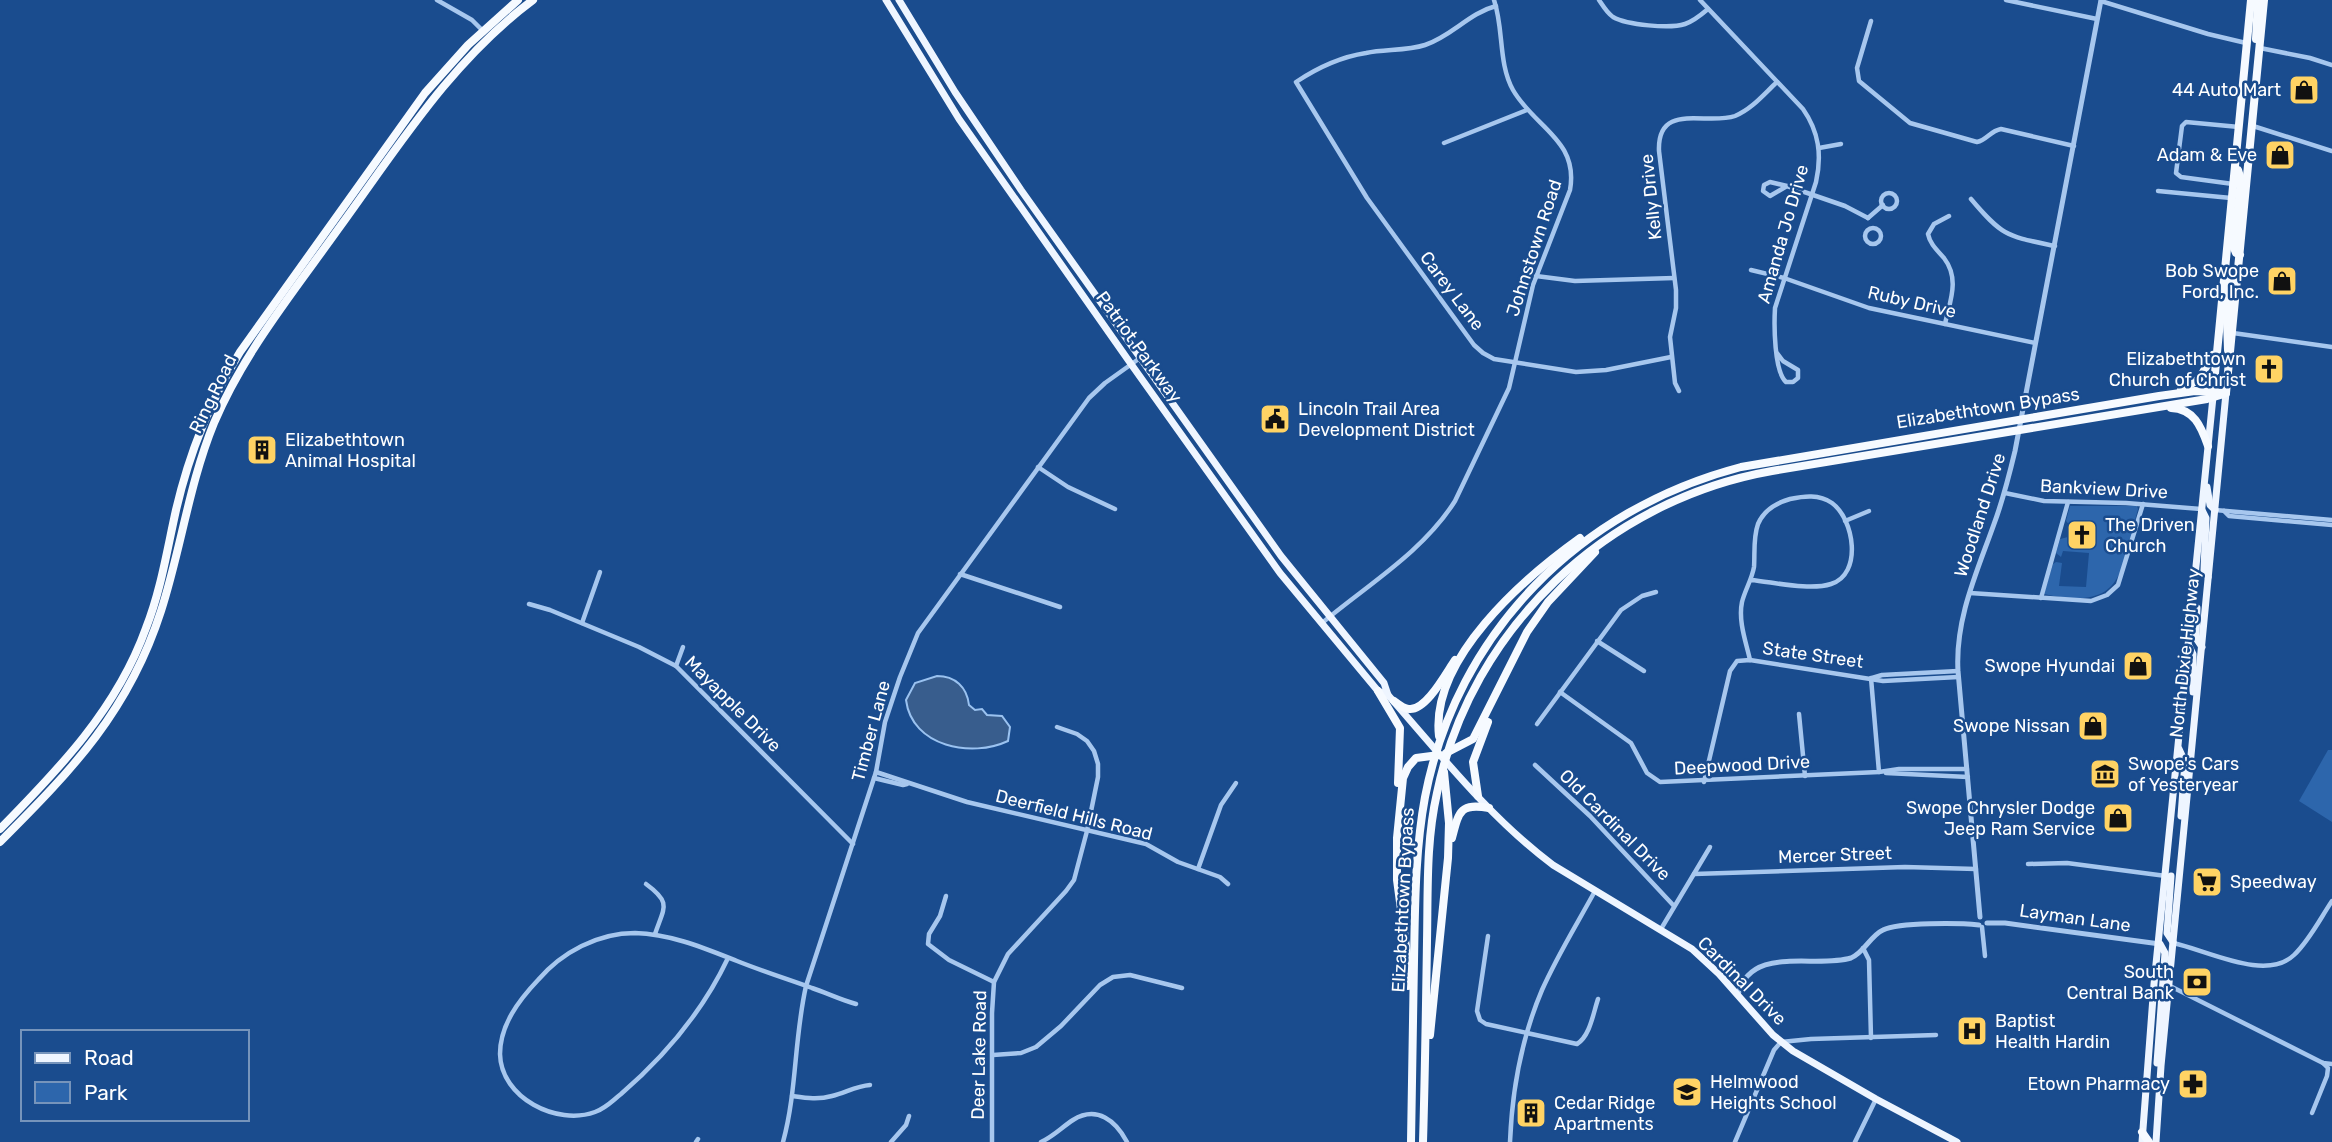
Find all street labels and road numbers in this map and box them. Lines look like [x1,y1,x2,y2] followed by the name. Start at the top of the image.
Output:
[1636,153,1666,241] street label: Kelly Drive
[1753,162,1813,306] street label: Amanda Jo Drive
[1502,177,1566,319] street label: Johnstown Road
[1415,247,1489,335] street label: Carey Lane
[1866,281,1958,323] street label: Ruby Drive
[1091,287,1187,407] street label: Patriot Parkway
[185,351,241,437] street label: Ring Road
[1895,383,2081,433] street label: Elizabethtown Bypass
[1950,450,2010,580] street label: Woodland Drive
[2039,475,2169,503] street label: Bankview Drive
[2165,567,2205,739] street label: North Dixie Highway
[1761,637,1865,673] street label: State Street
[680,651,786,757] street label: Mayapple Drive
[847,678,895,784] street label: Timber Lane
[1673,750,1811,780] street label: Deepwood Drive
[1555,765,1675,885] street label: Old Cardinal Drive
[993,785,1155,845] street label: Deerfield Hills Road
[1387,807,1419,993] street label: Elizabethtown Bypass
[1778,842,1892,868] street label: Mercer Street
[2018,899,2132,937] street label: Layman Lane
[1693,932,1791,1030] street label: Cardinal Drive
[967,990,991,1120] street label: Deer Lake Road

